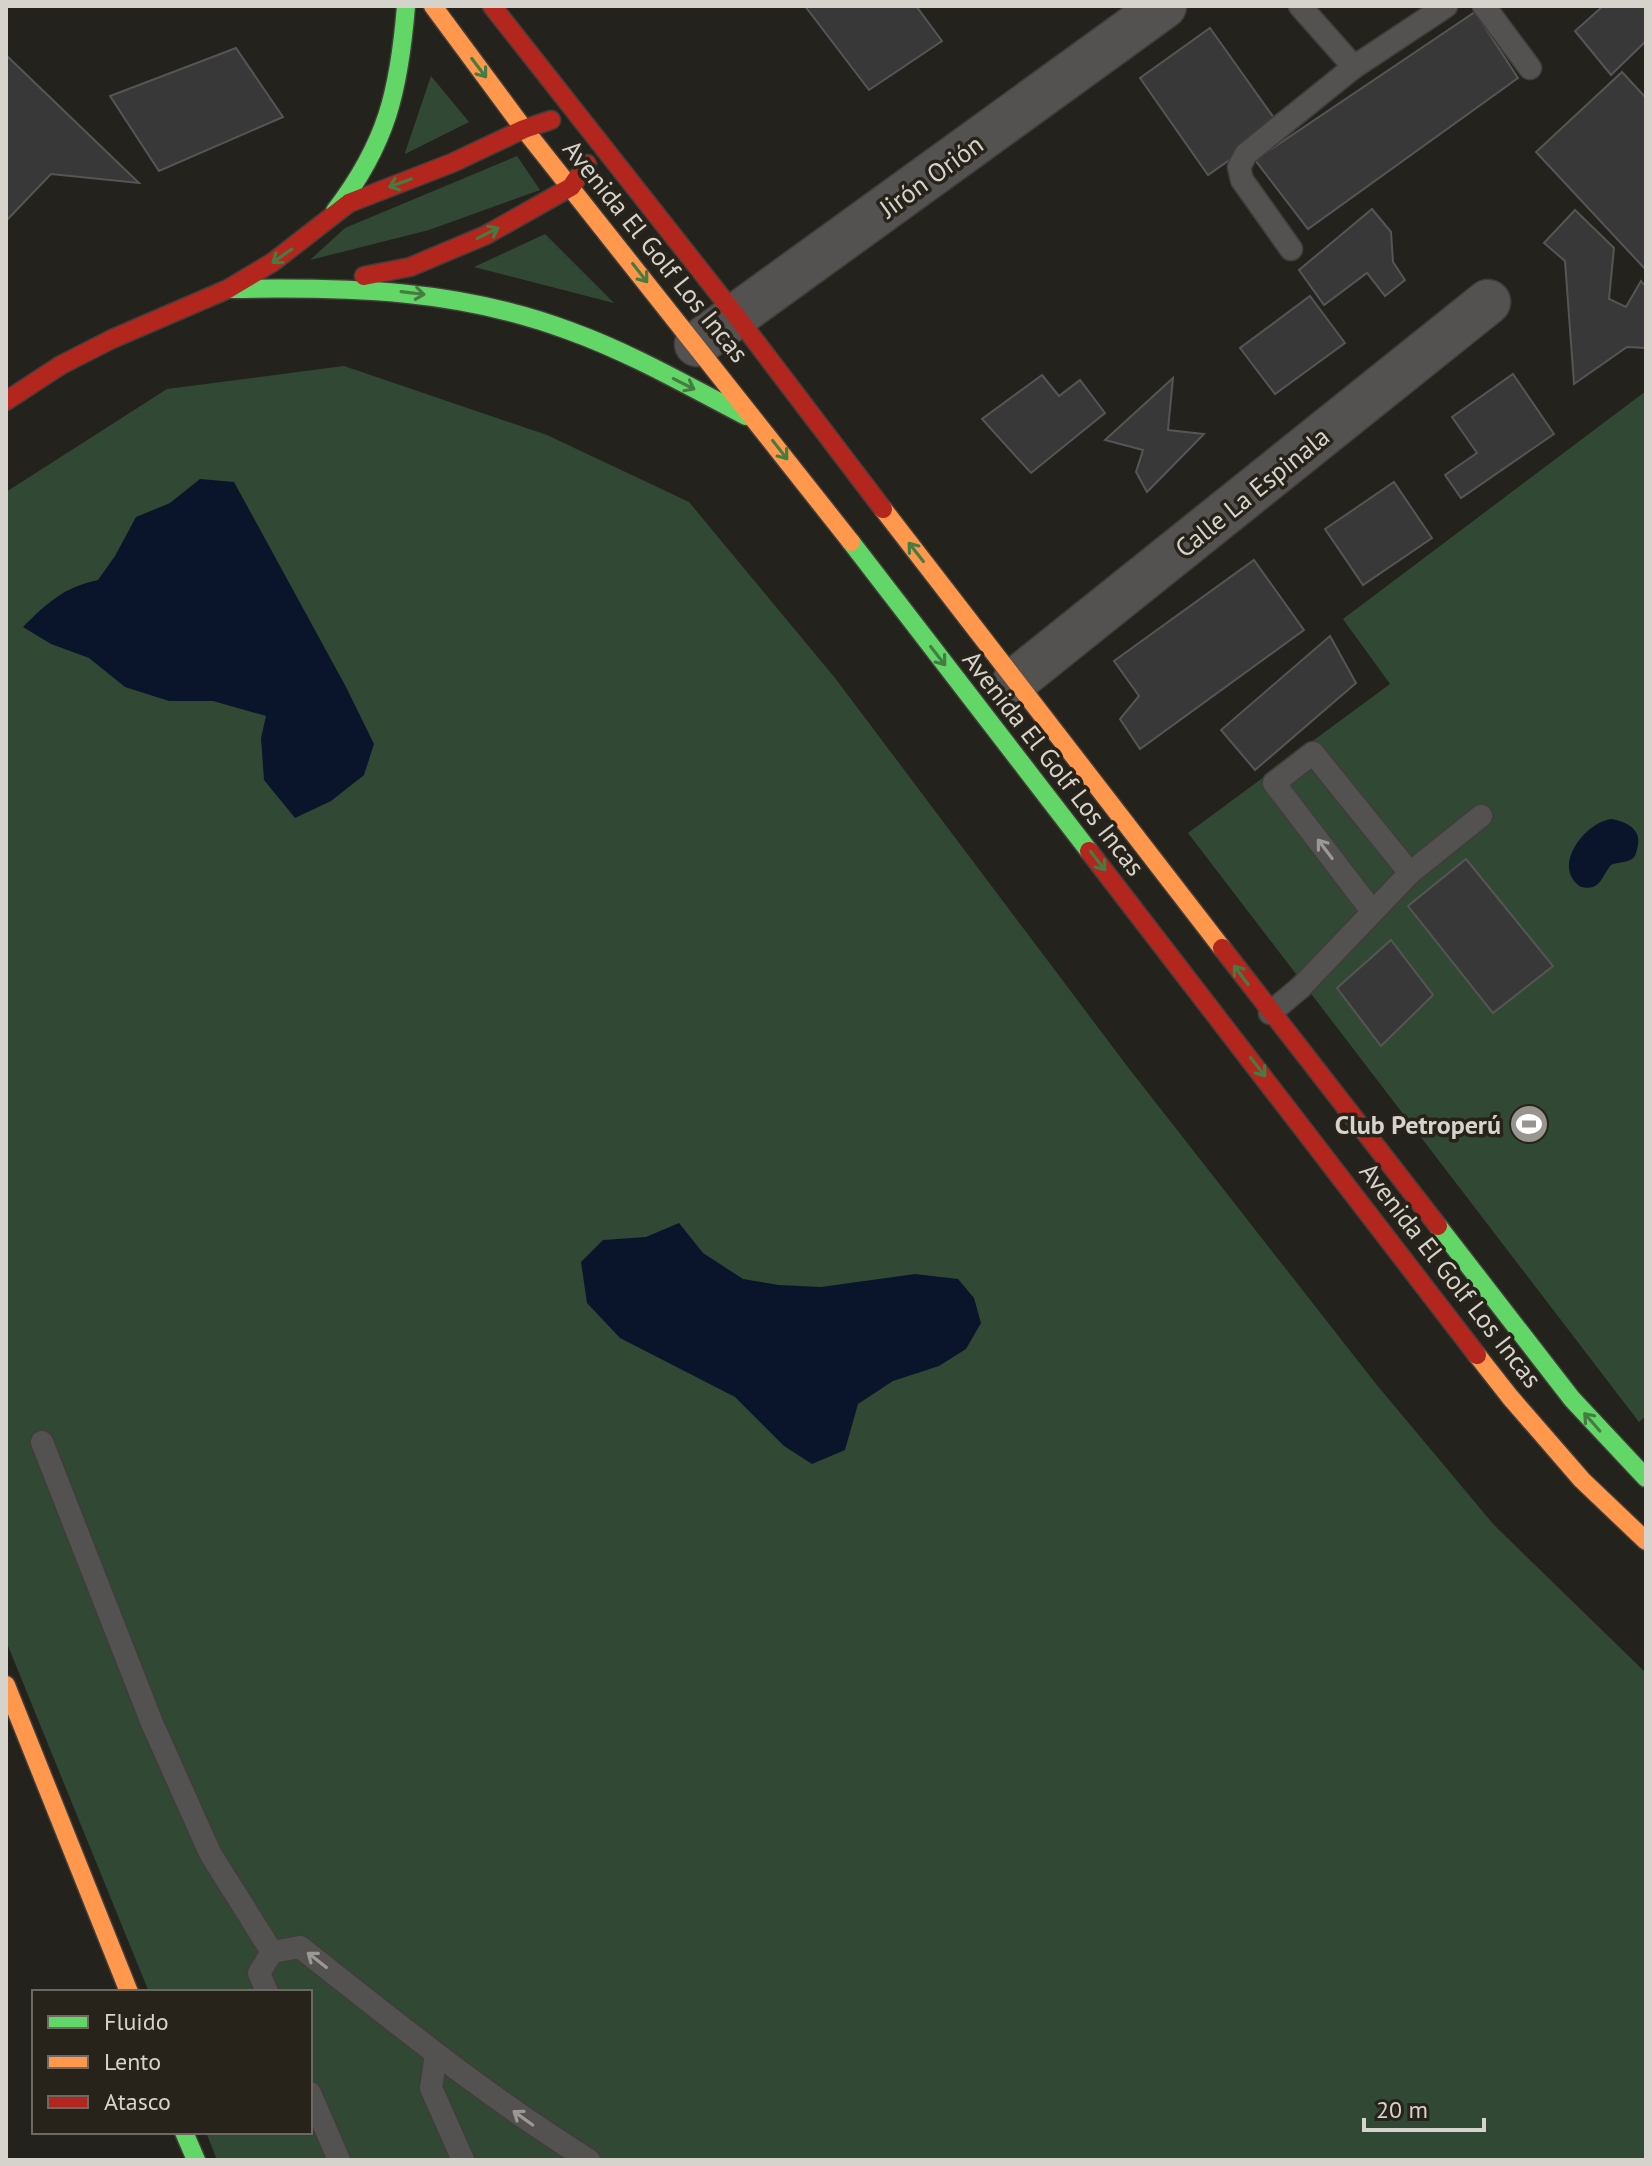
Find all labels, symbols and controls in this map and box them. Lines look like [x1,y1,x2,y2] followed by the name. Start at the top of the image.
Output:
[471,57,488,79] one-way arrow
[872,127,989,225] street label: Jirón Orión
[556,133,756,369] street label: Avenida El Golf Los Incas
[388,177,413,191] one-way arrow
[475,225,499,241] one-way arrow
[271,248,293,264] one-way arrow
[631,262,648,283] one-way arrow
[400,286,425,301] one-way arrow
[671,377,695,393] one-way arrow
[1168,420,1336,564] street label: Calle La Espinala
[771,439,789,460] one-way arrow
[908,542,925,564] one-way arrow
[956,644,1152,882] street label: Avenida El Golf Los Incas
[930,645,947,666] one-way arrow
[1316,839,1333,860] one-way arrow
[1090,850,1107,871] one-way arrow
[1233,965,1250,986] one-way arrow
[1249,1056,1266,1077] one-way arrow
[1508,1103,1550,1145] sports icon: Club Petroperú
[1335,1108,1501,1141] place label: Club Petroperú
[1353,1156,1549,1394] street label: Avenida El Golf Los Incas
[1584,1412,1602,1432] one-way arrow
[307,1951,328,1969] one-way arrow
[32,1990,312,2134] legend
[104,2006,169,2037] text: Fluido
[104,2046,161,2077] text: Lento
[1364,2082,1484,2132] scale bar
[104,2086,171,2117] text: Atasco
[1376,2094,1428,2125] text: 20 m
[513,2110,534,2127] one-way arrow

